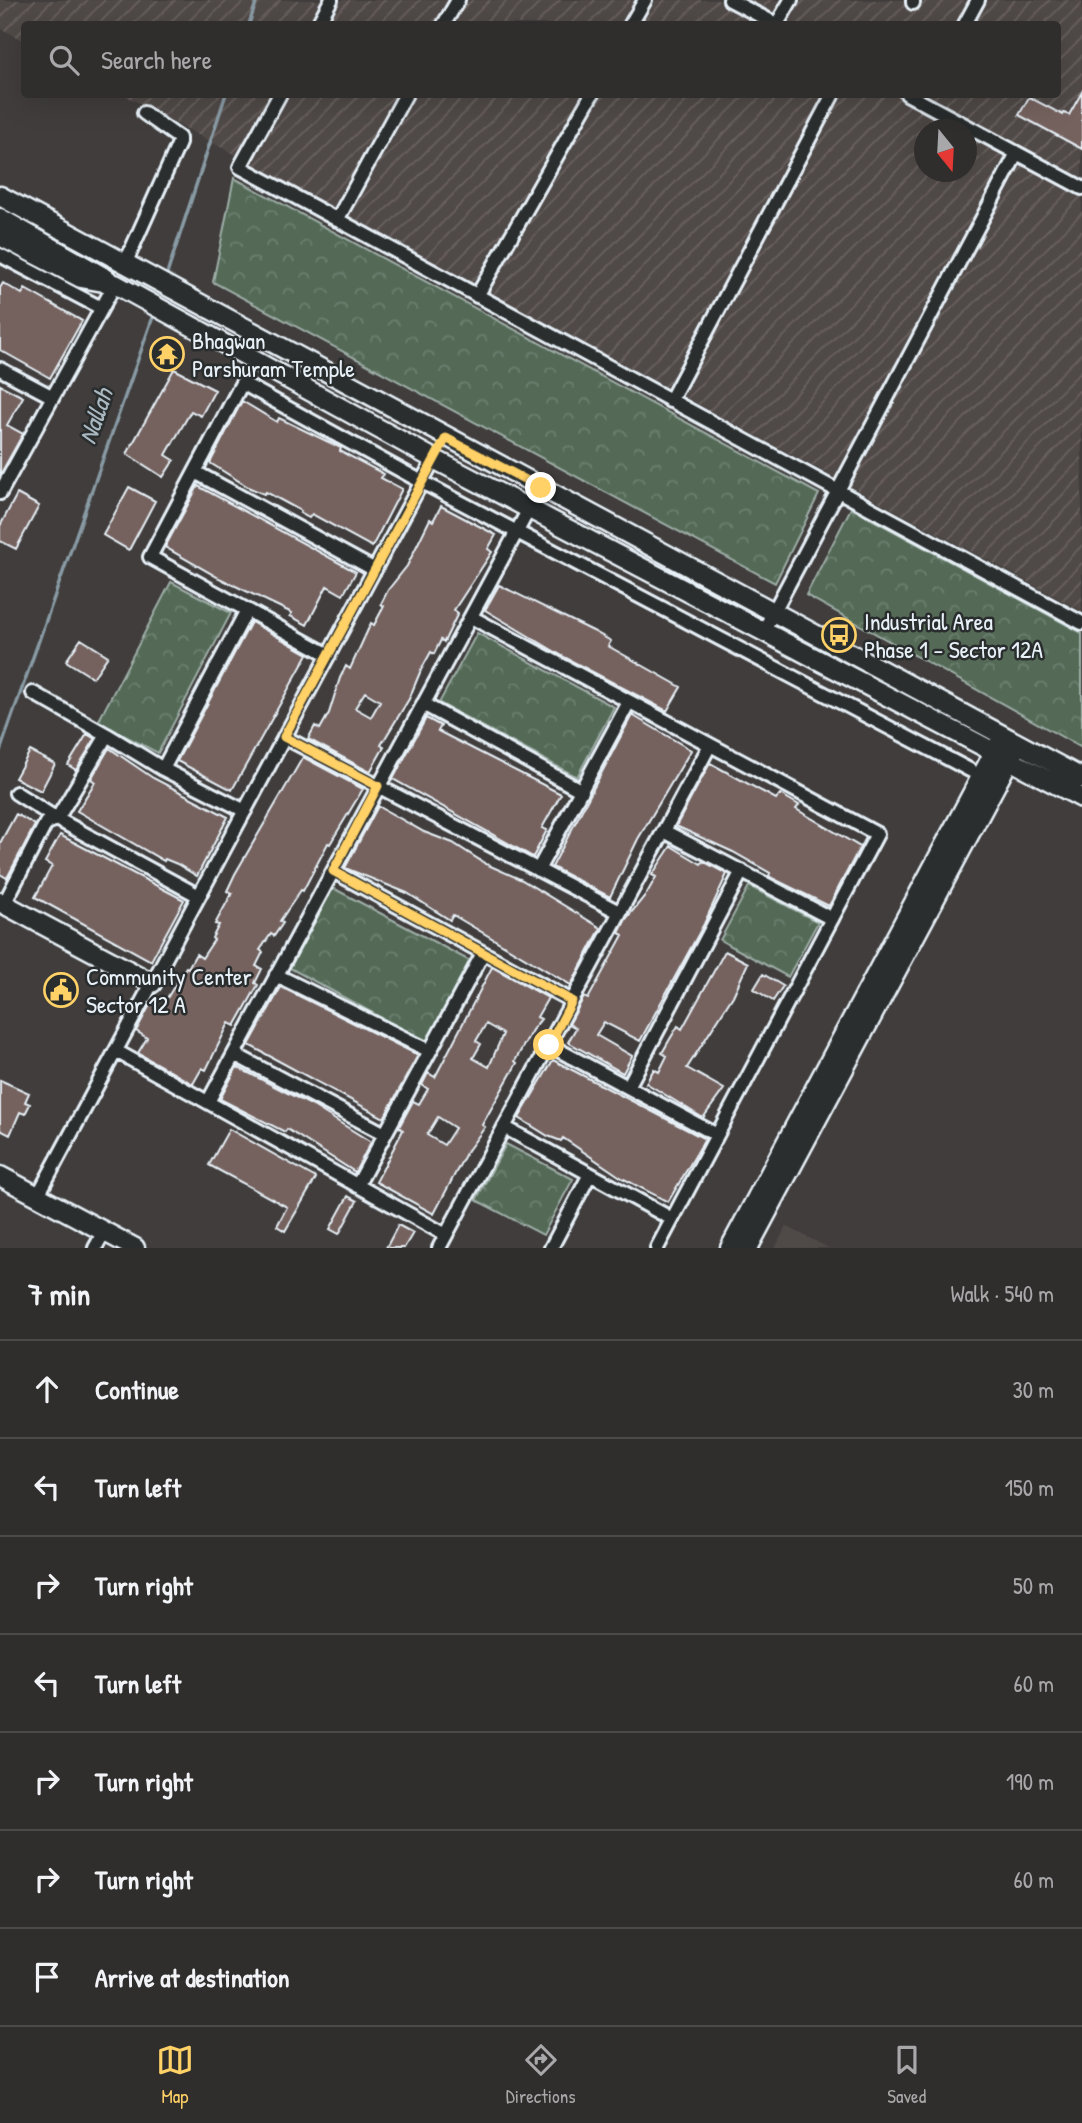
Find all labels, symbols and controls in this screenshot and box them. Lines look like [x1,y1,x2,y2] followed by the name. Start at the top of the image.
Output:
[21,21,1061,98] search box
[45,41,83,79] icon: search
[101,42,212,77] text: Search here
[914,119,977,182] north arrow
[192,324,355,384] place label: Bhagwan Parshuram Temple
[148,335,186,373] temple icon: Bhagwan Parshuram Temple
[69,382,121,448] water label: Nallah
[525,472,556,503] route end
[864,605,1043,665] place label: Industrial Area Phase 1 - Sector 12A
[820,616,858,654] bus stop icon: Industrial Area Phase 1 - Sector 12A
[86,960,252,1020] place label: Community Center Sector 12 A
[42,971,80,1009] public building icon: Community Center Sector 12 A
[533,1029,564,1060] route start
[28,1274,90,1314] text: 7 min
[950,1278,1054,1309] text: Walk · 540 m
[28,1370,66,1408] icon: ahead
[95,1372,179,1407] text: Continue
[1012,1374,1054,1405] text: 30 m
[28,1468,66,1506] icon: left
[95,1470,181,1505] text: Turn left
[1005,1472,1054,1503] text: 150 m
[28,1566,66,1604] icon: right
[95,1568,193,1603] text: Turn right
[1013,1570,1054,1601] text: 50 m
[28,1664,66,1702] icon: left
[95,1666,181,1701] text: Turn left
[1014,1668,1054,1699] text: 60 m
[28,1762,66,1800] icon: right
[95,1764,193,1799] text: Turn right
[1006,1766,1054,1797] text: 190 m
[28,1860,66,1898] icon: right
[95,1862,193,1897] text: Turn right
[1014,1864,1054,1895] text: 60 m
[28,1958,66,1996] icon: arrive
[95,1960,290,1995] text: Arrive at destination
[156,2041,194,2109] tab: Map
[506,2041,576,2109] tab: Directions
[887,2041,926,2109] tab: Saved

